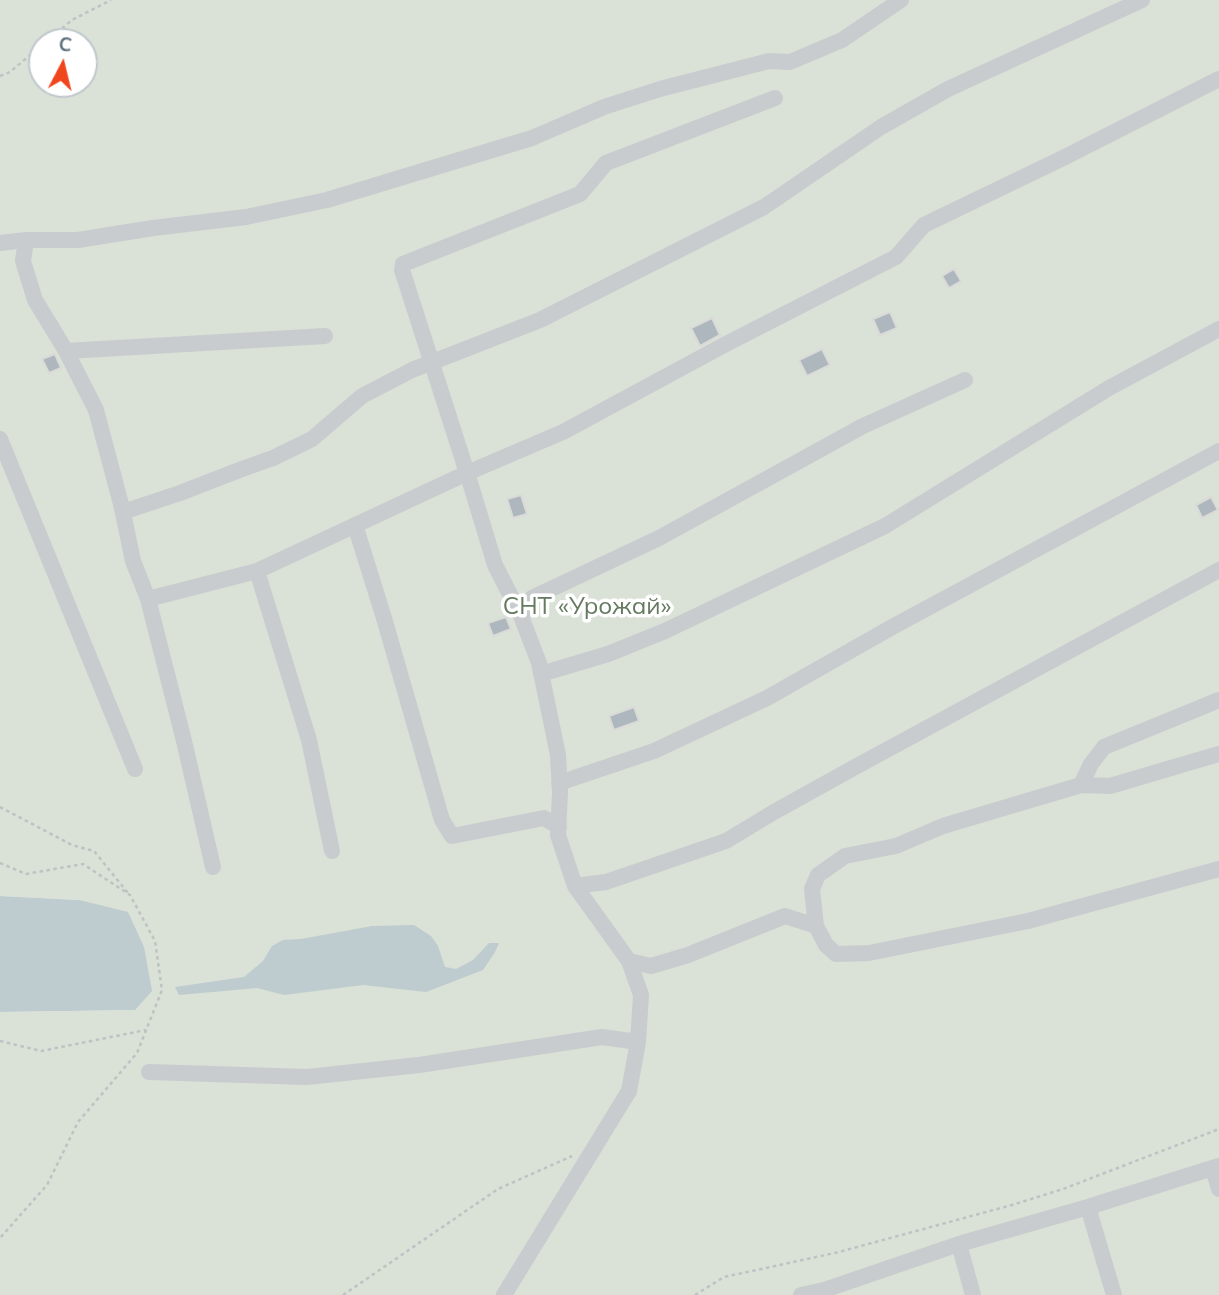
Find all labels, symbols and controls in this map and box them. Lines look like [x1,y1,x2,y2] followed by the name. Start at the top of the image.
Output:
[28,28,98,98] north arrow
[57,31,73,57] text: С
[503,593,671,621] park label: СНТ «Урожай»

